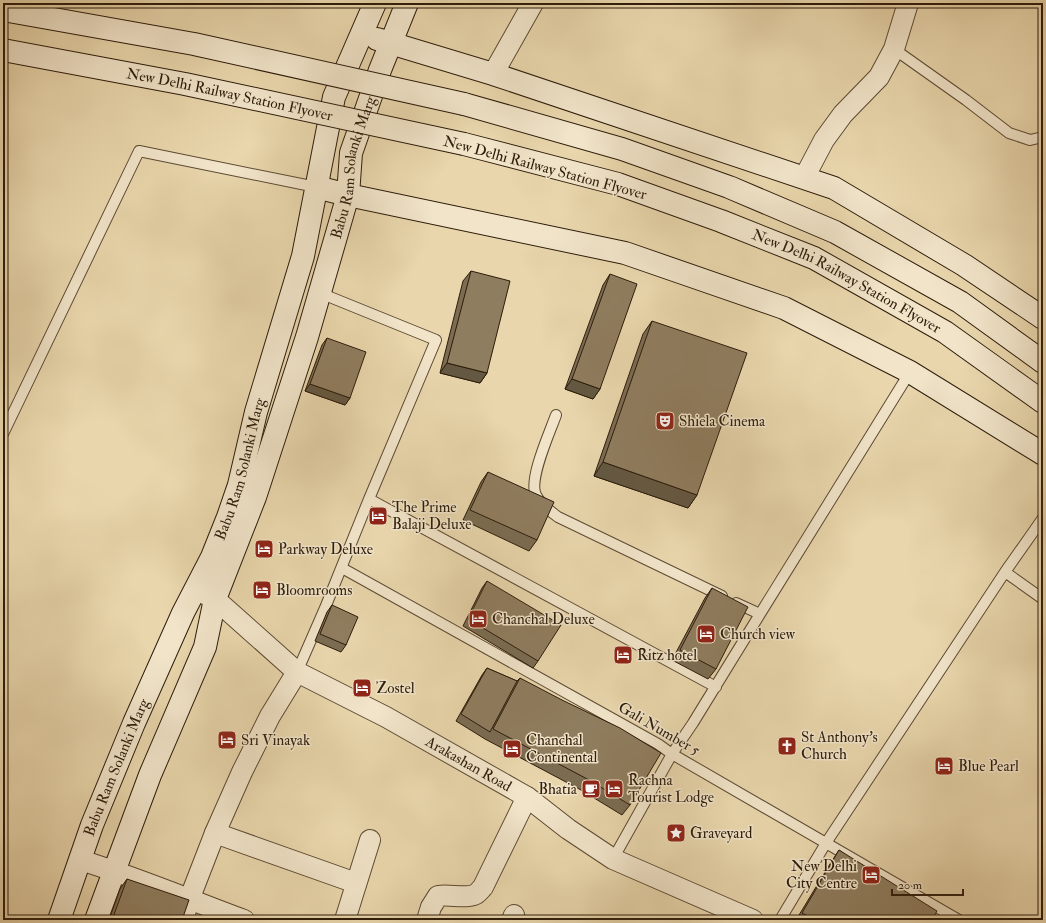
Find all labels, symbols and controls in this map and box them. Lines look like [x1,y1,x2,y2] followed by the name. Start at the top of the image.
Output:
[125,64,335,125] street label: New Delhi Railway Station Flyover
[326,93,380,241] street label: Babu Ram Solanki Marg
[441,132,649,204] street label: New Delhi Railway Station Flyover
[749,225,945,338] street label: New Delhi Railway Station Flyover
[210,395,269,543] street label: Babu Ram Solanki Marg
[654,410,676,432] theatre icon: Shiela Cinema
[679,412,766,431] place label: Shiela Cinema
[392,498,472,534] place label: The Prime Balaji Deluxe
[367,505,389,527] hotel icon: The Prime Balaji Deluxe
[253,538,275,560] hotel icon: Parkway Deluxe
[278,540,373,559] place label: Parkway Deluxe
[251,579,273,601] hotel icon: Bloomrooms
[276,581,352,600] place label: Bloomrooms
[467,608,489,630] hotel icon: Chanchal Deluxe
[492,610,595,629] place label: Chanchal Deluxe
[695,623,717,645] hotel icon: Church view
[720,625,796,644] place label: Church view
[612,644,634,666] hotel icon: Ritz hotel
[637,646,697,665] place label: Ritz hotel
[351,677,373,699] hotel icon: Zostel
[376,679,415,698] place label: Zostel
[79,695,153,839] street label: Babu Ram Solanki Marg
[615,698,704,760] street label: Gali Number 5
[801,728,878,764] place label: St Anthony's Church
[216,729,238,751] hotel icon: Sri Vinayak
[241,731,310,750] place label: Sri Vinayak
[421,731,516,796] street label: Arakashan Road
[526,731,597,767] place label: Chanchal Continental
[776,735,798,757] church icon: St Anthony's Church
[501,738,523,760] hotel icon: Chanchal Continental
[933,755,955,777] hotel icon: Blue Pearl
[958,757,1019,776] place label: Blue Pearl
[628,771,714,807] place label: Rachna Tourist Lodge
[580,778,602,800] cafe icon: Bhatia
[603,778,625,800] hotel icon: Rachna Tourist Lodge
[538,780,578,799] place label: Bhatia
[665,822,687,844] place icon: Graveyard
[690,824,753,843] place label: Graveyard
[786,857,857,893] place label: New Delhi City Centre
[860,864,882,886] hotel icon: New Delhi City Centre
[892,871,963,897] scale bar
[898,878,923,893] text: 20 m

